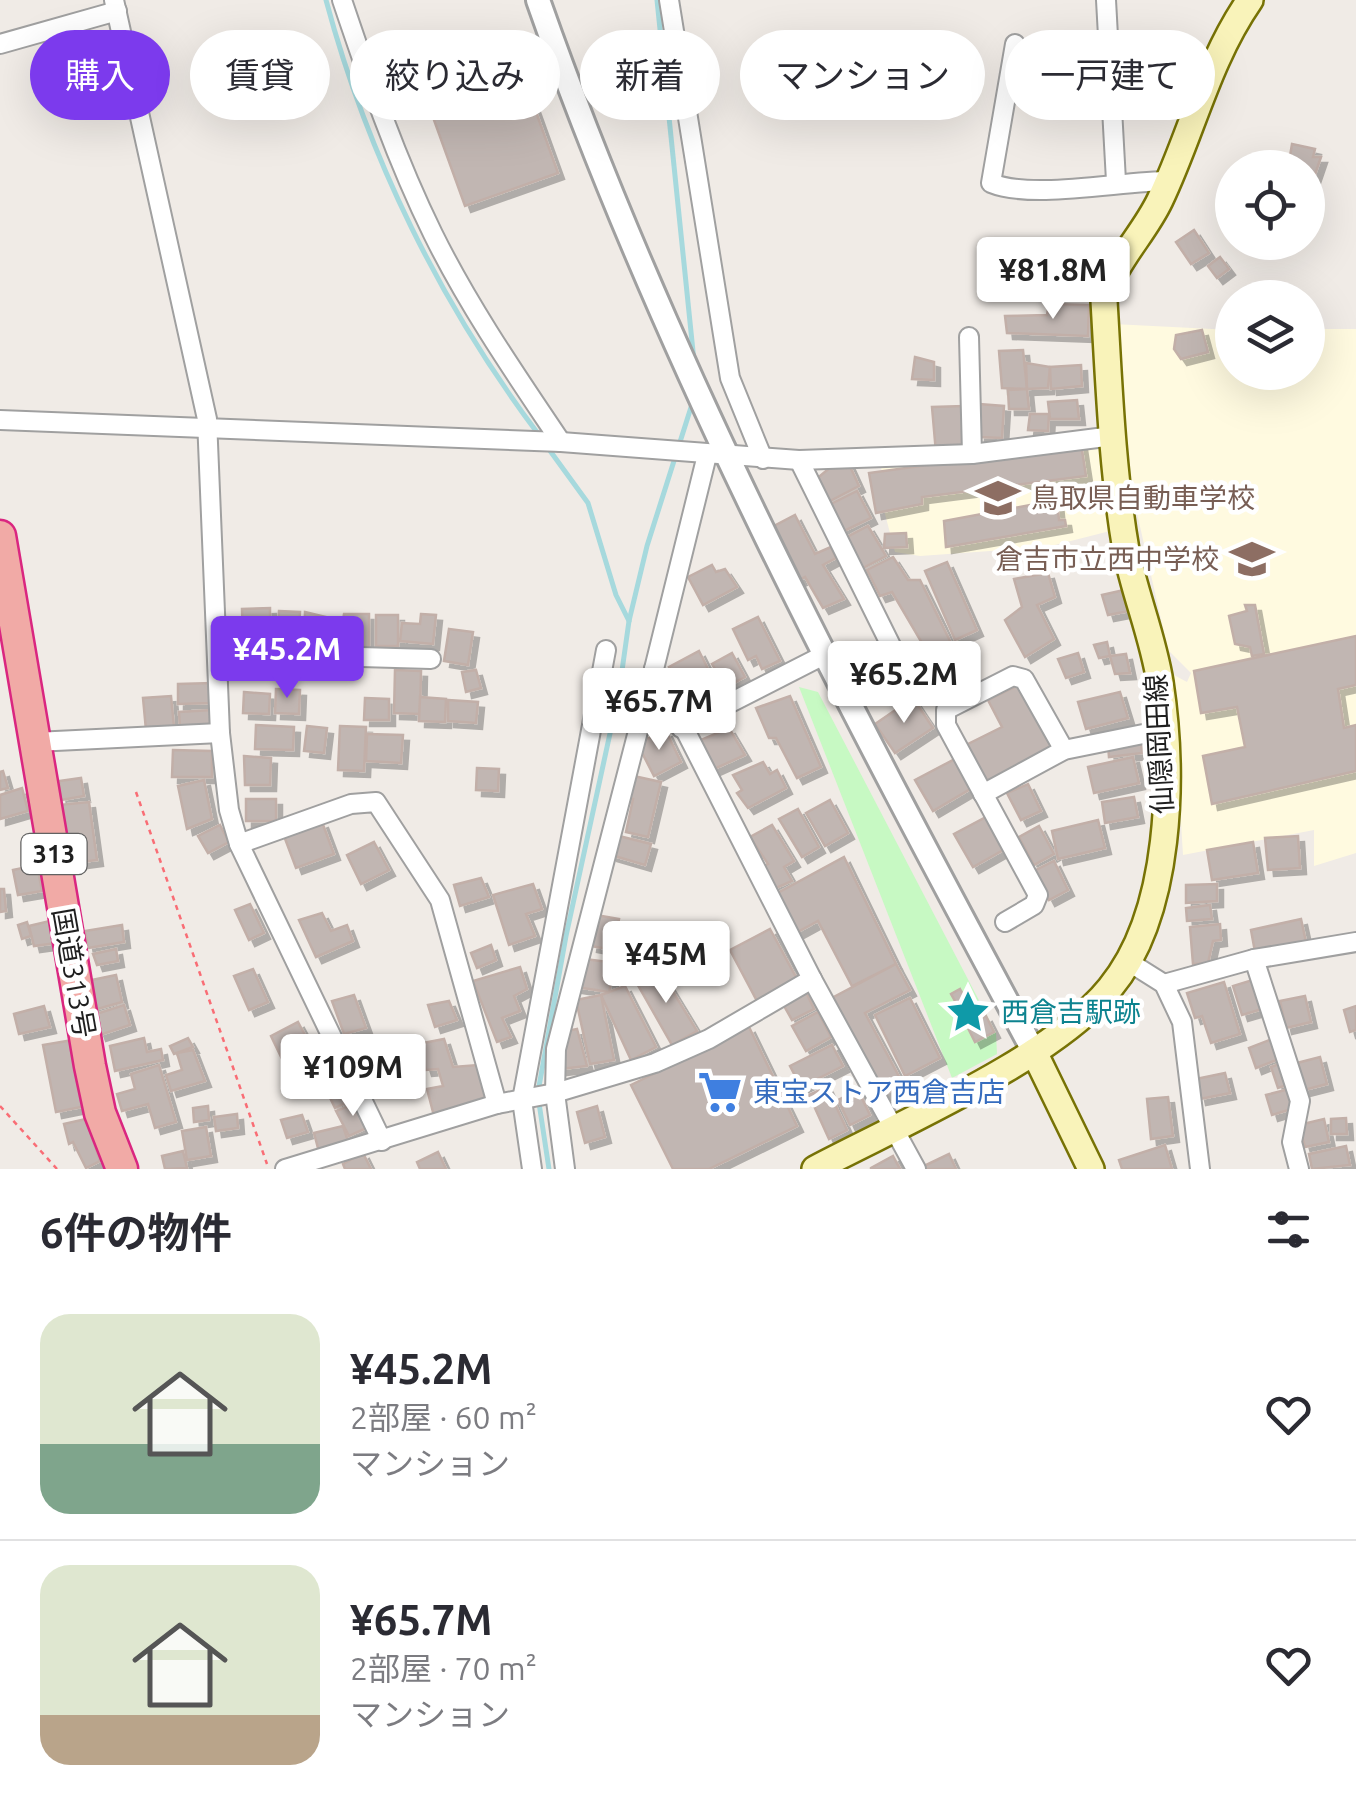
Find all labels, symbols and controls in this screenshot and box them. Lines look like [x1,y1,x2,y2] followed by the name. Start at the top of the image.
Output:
[30,30,170,120] chip: 購入
[190,30,330,120] chip: 賃貸
[350,30,560,120] chip: 絞り込み
[580,30,720,120] chip: 新着
[740,30,985,120] chip: マンション
[1005,30,1215,120] chip: 一戸建て
[1215,150,1325,390] map controls
[1215,150,1325,260] button: locate
[972,237,1134,322] pin: ¥81.8M
[999,251,1107,287] text: ¥81.8M
[1215,280,1325,390] button: layers
[974,474,1022,522] school or university icon: 鳥取県自動車学校
[1031,482,1255,513] place label: 鳥取県自動車学校
[1228,535,1276,583] school or university icon: 倉吉市立西中学校
[995,543,1219,574] place label: 倉吉市立西中学校
[206,616,368,701] pin: ¥45.2M
[233,630,341,666] text: ¥45.2M
[823,641,985,726] pin: ¥65.2M
[850,655,958,691] text: ¥65.2M
[578,668,740,753] pin: ¥65.7M
[1139,673,1178,815] street label: 仙隠岡田線
[605,682,713,718] text: ¥65.7M
[22,834,86,874] road number: 313
[48,906,101,1040] street label: 国道313号
[607,921,725,1006] pin: ¥45M
[625,935,707,971] text: ¥45M
[944,988,992,1036] place icon: 西倉吉駅跡
[1001,996,1141,1027] place label: 西倉吉駅跡
[283,1034,423,1119] pin: ¥109M
[303,1048,403,1084] text: ¥109M
[696,1068,744,1116] supermarket icon: 東宝ストア西倉吉店
[753,1076,1005,1107] place label: 東宝ストア西倉吉店
[1261,1202,1316,1257] icon: filters
[40,1209,232,1256] text: 6件の物件
[350,1345,492,1392] text: ¥45.2M
[120,1354,240,1474] icon: home
[1261,1387,1316,1442] icon: heart
[350,1399,537,1435] text: 2部屋 · 60 m²
[350,1445,510,1481] text: マンション
[350,1596,492,1643] text: ¥65.7M
[120,1605,240,1725] icon: home
[1261,1638,1316,1693] icon: heart
[350,1650,537,1686] text: 2部屋 · 70 m²
[350,1696,510,1732] text: マンション

